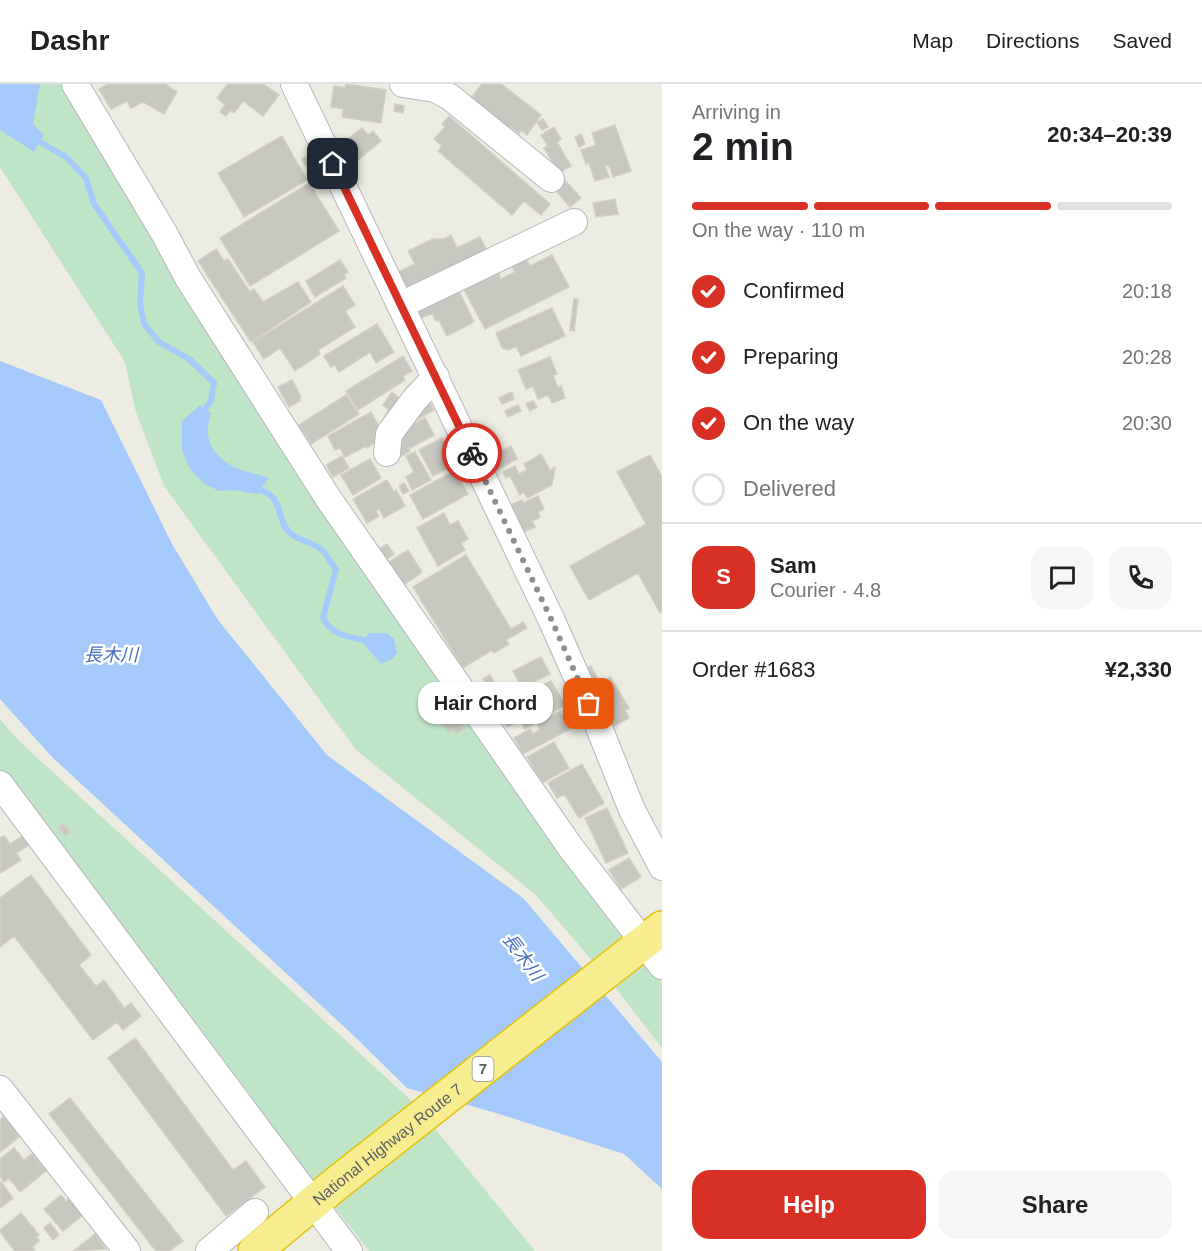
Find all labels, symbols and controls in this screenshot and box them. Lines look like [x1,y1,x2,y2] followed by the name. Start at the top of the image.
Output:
[30,25,109,56] text: Dashr
[912,29,953,52] text: Map
[986,29,1079,52] text: Directions
[1112,29,1172,52] text: Saved
[692,101,781,123] text: Arriving in
[1047,122,1172,147] text: 20:34–20:39
[692,125,794,168] text: 2 min
[307,138,358,189] pin
[316,147,349,180] icon: home
[692,219,865,241] text: On the way · 110 m
[692,275,725,308] icon: check
[743,278,844,303] text: Confirmed
[1122,280,1172,302] text: 20:18
[692,341,725,374] icon: check
[743,344,838,369] text: Preparing
[1122,346,1172,368] text: 20:28
[692,407,725,440] icon: check
[743,410,854,435] text: On the way
[1122,412,1172,434] text: 20:30
[442,423,502,483] courier
[456,437,489,470] icon: bike
[743,476,836,501] text: Delivered
[1031,546,1094,609] button: chat
[1109,546,1172,609] button: phone
[770,553,816,578] text: Sam
[716,564,731,589] text: S
[770,579,881,601] text: Courier · 4.8
[84,645,140,665] water label: 長木川
[692,657,816,682] text: Order #1683
[1105,657,1172,682] text: ¥2,330
[563,678,614,729] pin
[418,683,553,725] callout: Hair Chord
[572,687,605,720] icon: bag
[434,692,537,714] text: Hair Chord
[499,929,548,986] water label: 長木川
[472,1057,494,1081] road number: 7
[309,1080,465,1209] street label: National Highway Route 7
[692,1170,926,1239] button: Help
[938,1170,1172,1239] button: Share

